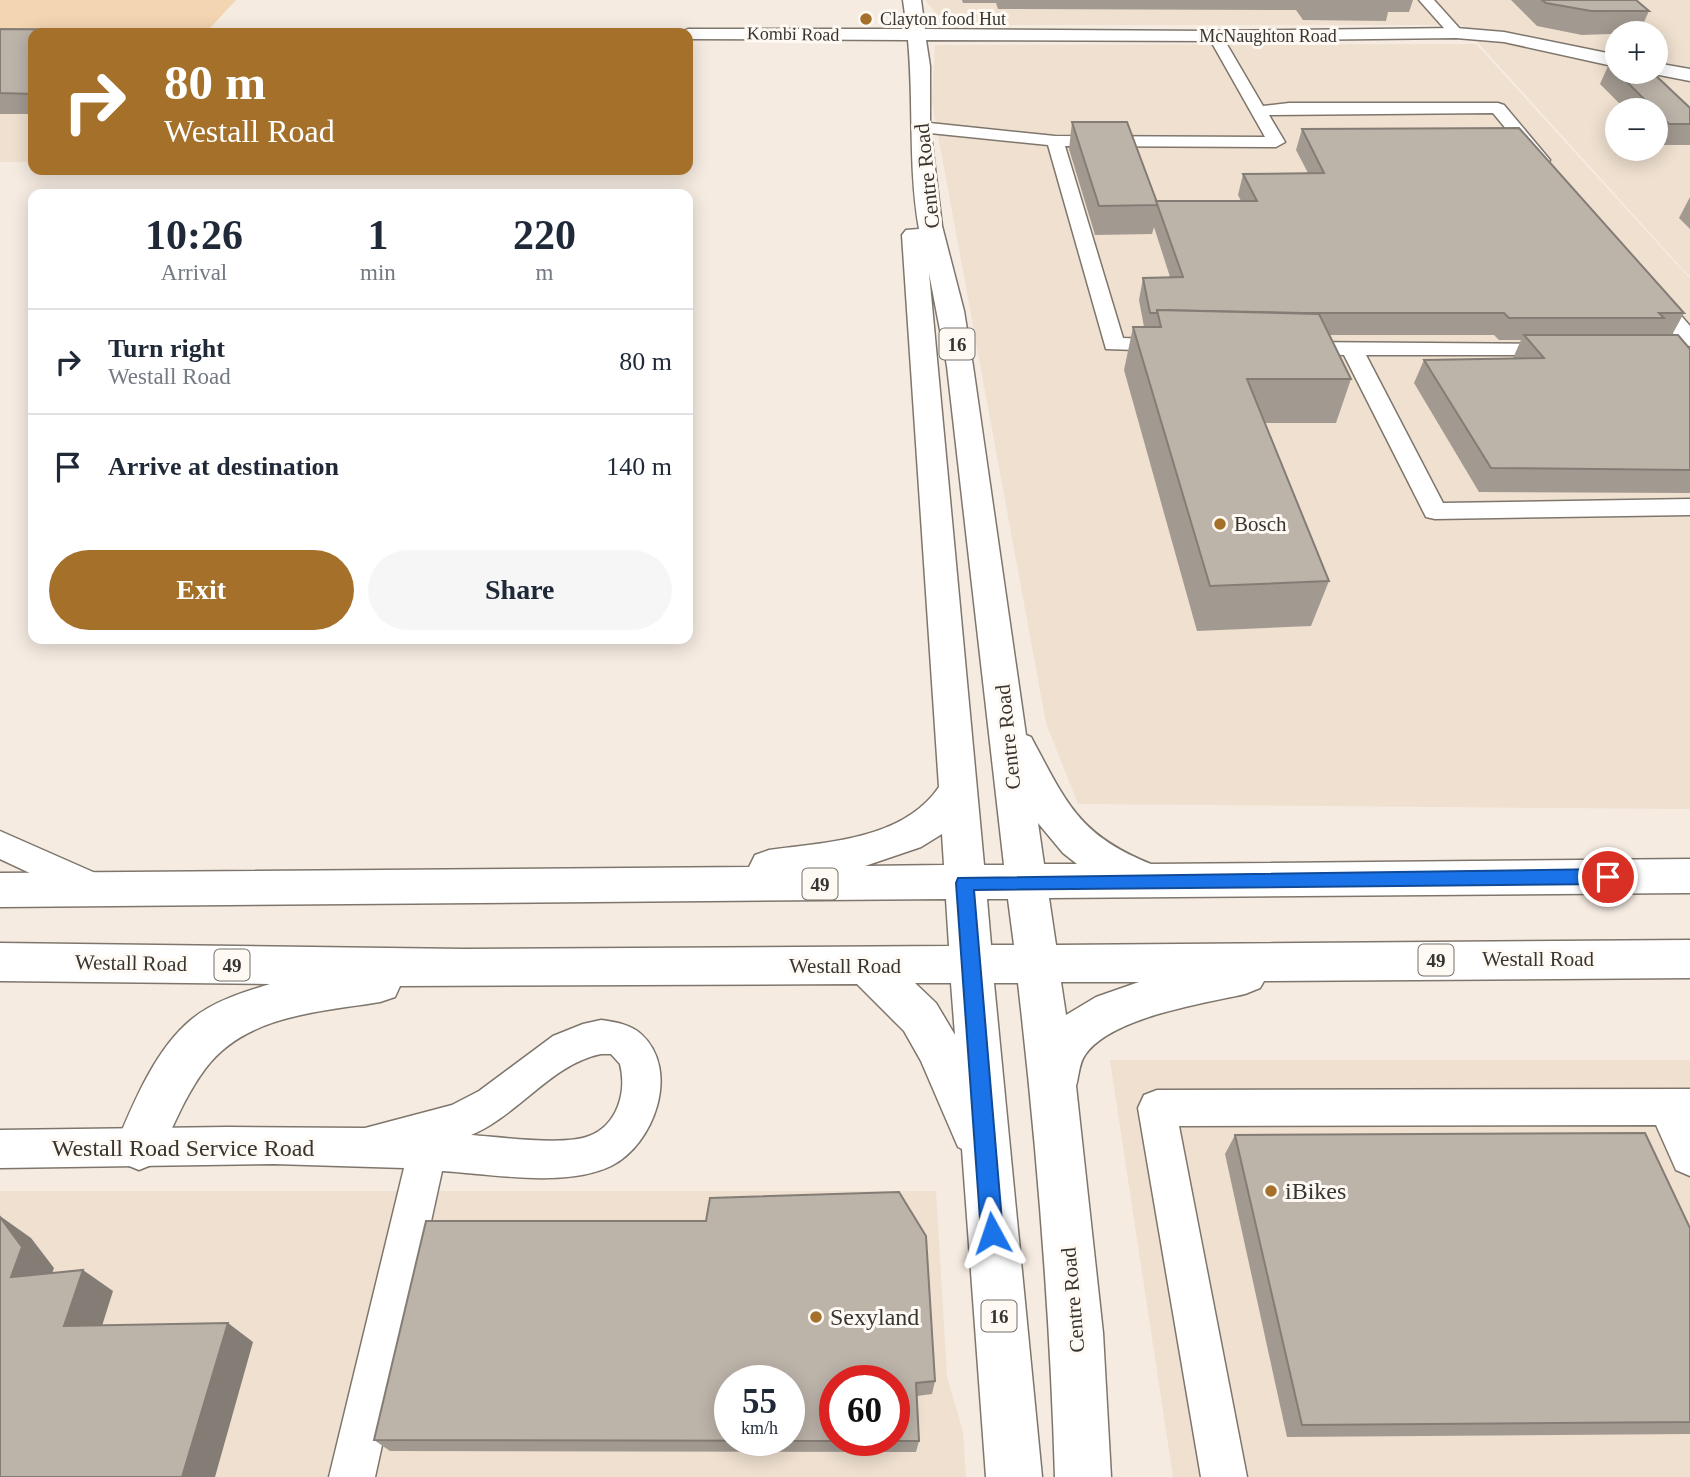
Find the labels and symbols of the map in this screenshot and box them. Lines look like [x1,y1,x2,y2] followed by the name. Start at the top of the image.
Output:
[880,9,1006,29] place label: Clayton food Hut
[858,11,874,27] marker: Clayton food Hut
[747,23,839,45] street label: Kombi Road
[1199,26,1337,46] street label: McNaughton Road
[909,122,944,230] street label: Centre Road
[940,328,974,360] road number: 16
[1234,512,1287,536] place label: Bosch
[1212,516,1228,532] marker: Bosch
[990,683,1025,791] street label: Centre Road
[1578,847,1638,907] pin
[802,869,838,900] road number: 49
[1418,944,1454,976] road number: 49
[1482,947,1595,971] street label: Westall Road
[75,950,188,976] street label: Westall Road
[215,950,250,981] road number: 49
[789,954,902,978] street label: Westall Road
[52,1135,314,1161] street label: Westall Road Service Road
[1285,1178,1346,1204] place label: iBikes
[1263,1183,1279,1199] marker: iBikes
[955,1196,1029,1270] position arrow
[1056,1246,1090,1354] street label: Centre Road
[982,1300,1016,1332] road number: 16
[830,1304,919,1330] place label: Sexyland
[808,1309,824,1325] marker: Sexyland
[819,1365,910,1456] speed limit sign: 60

